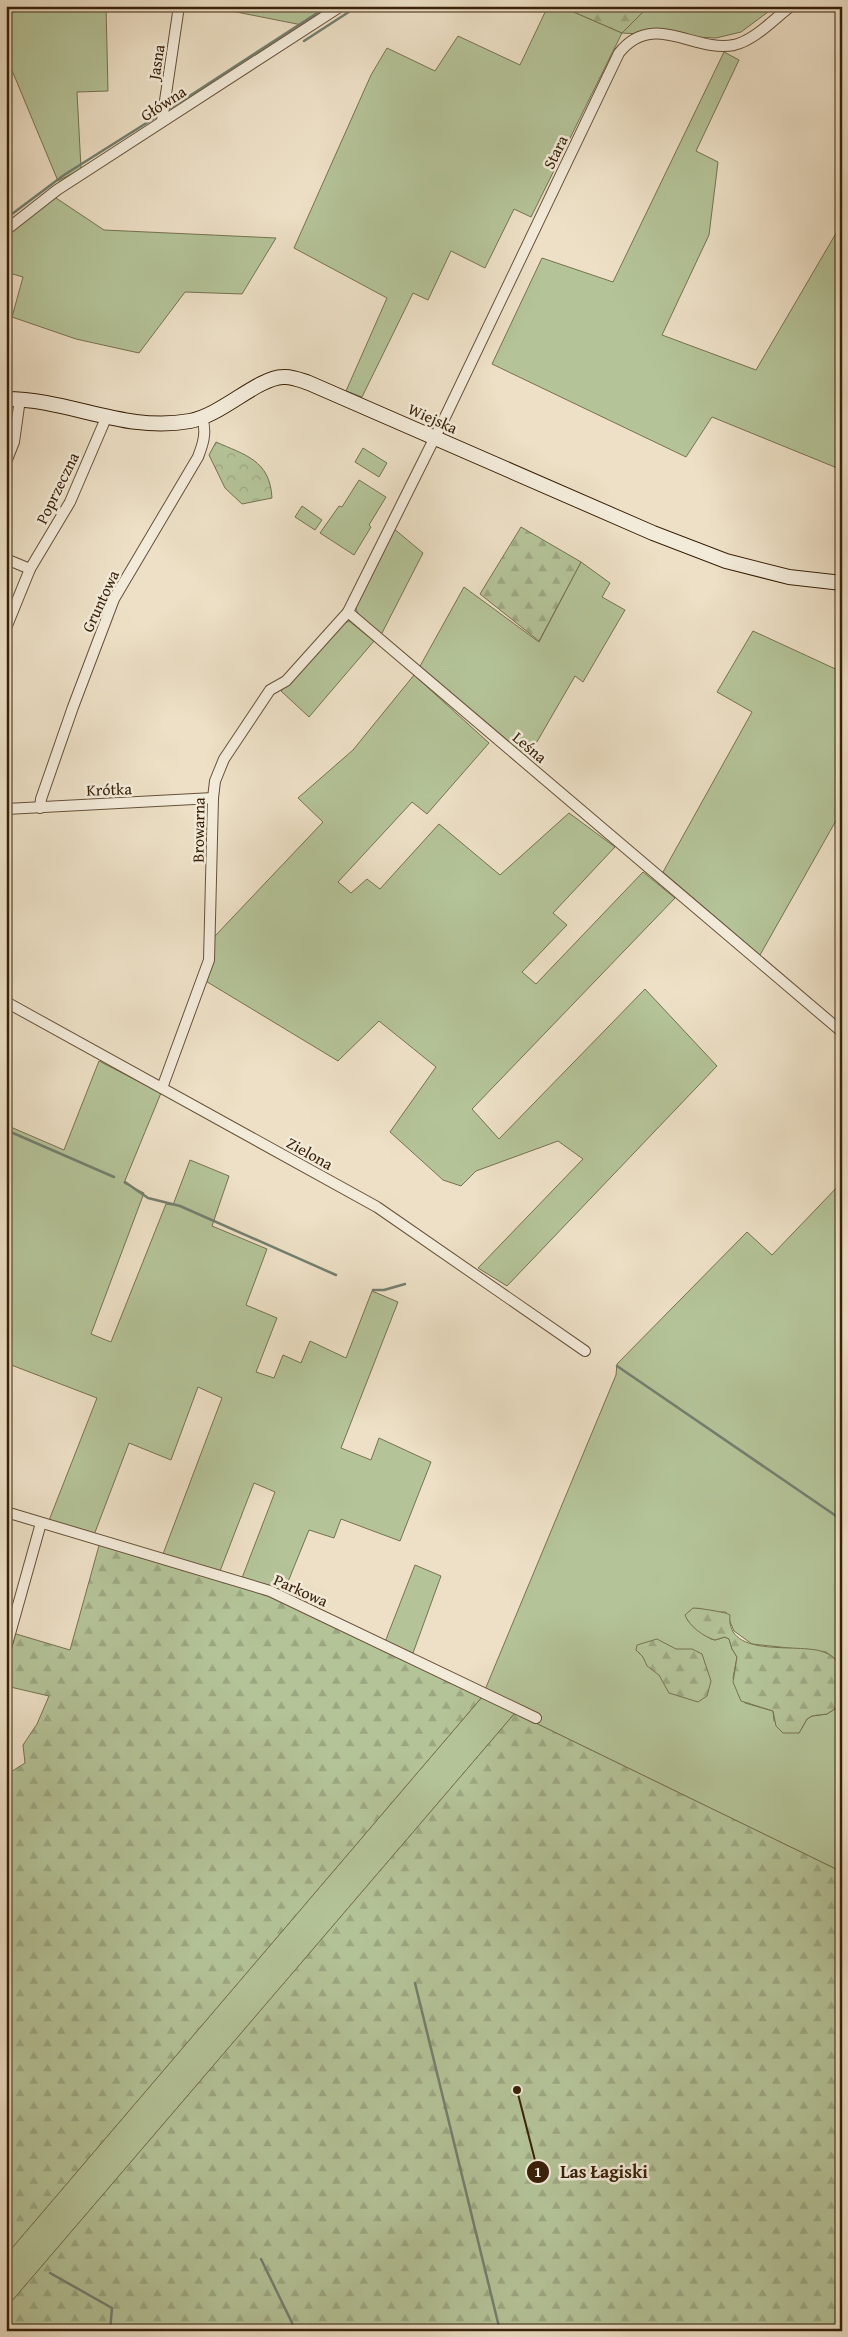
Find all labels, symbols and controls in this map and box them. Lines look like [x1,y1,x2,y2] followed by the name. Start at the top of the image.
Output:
[141,42,171,83] street label: Jasna
[135,79,191,127] street label: Główna
[537,131,574,173] street label: Stara
[404,396,462,440] street label: Wiejska
[29,448,85,528] street label: Poprzeczna
[75,566,125,636] street label: Gruntowa
[508,726,553,769] street label: Leśna
[86,776,133,802] street label: Krótka
[185,797,211,863] street label: Browarna
[282,1130,338,1176] street label: Zielona
[270,1567,332,1613] street label: Parkowa
[525,2155,658,2188] callout: Las Łagiski
[560,2158,648,2185] text: Las Łagiski
[534,2161,542,2182] text: 1

